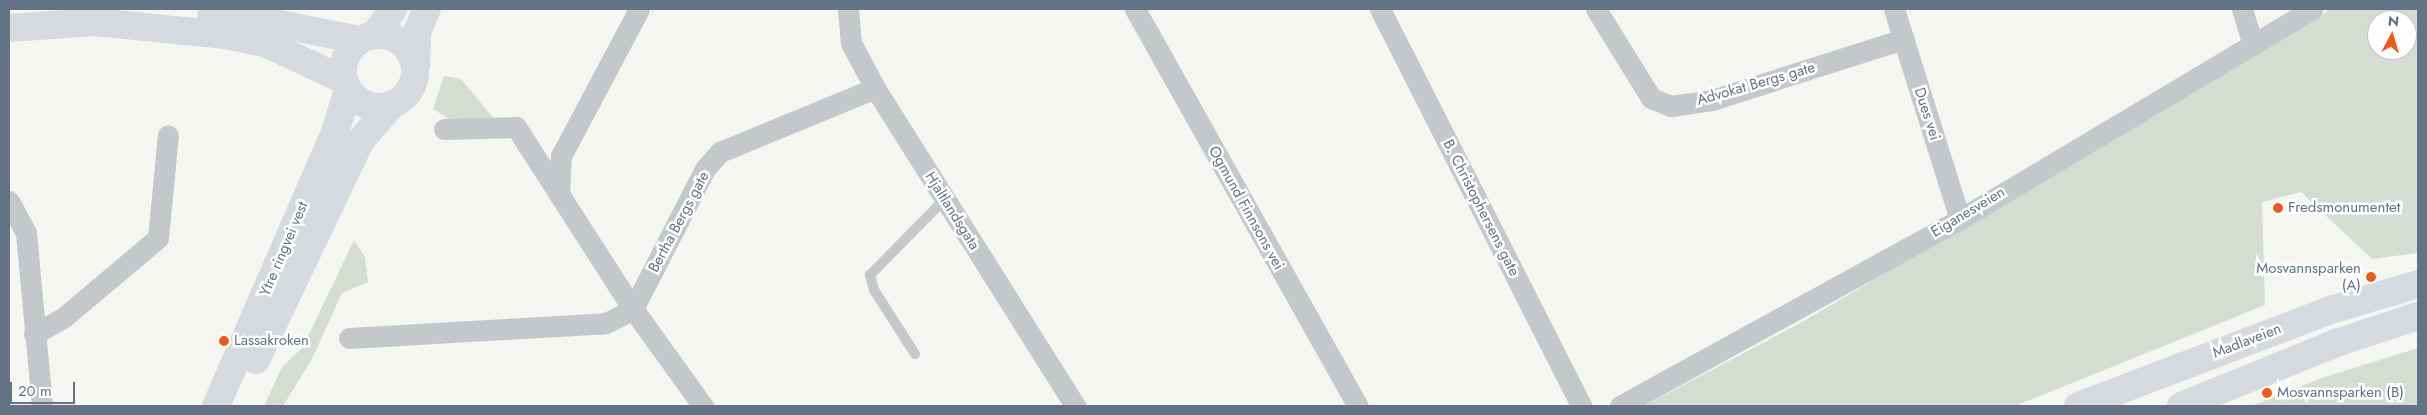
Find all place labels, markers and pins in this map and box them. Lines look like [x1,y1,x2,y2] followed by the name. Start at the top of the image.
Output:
[2288,199,2400,217] place label: Fredsmonumentet
[2272,202,2284,214] marker: Fredsmonumentet
[2256,259,2361,294] place label: Mosvannsparken (A)
[2365,271,2377,283] marker: Mosvannsparken (A)
[234,332,309,350] place label: Lassakroken
[218,335,230,347] marker: Lassakroken
[2277,384,2404,402] place label: Mosvannsparken (B)
[2261,387,2273,399] marker: Mosvannsparken (B)

